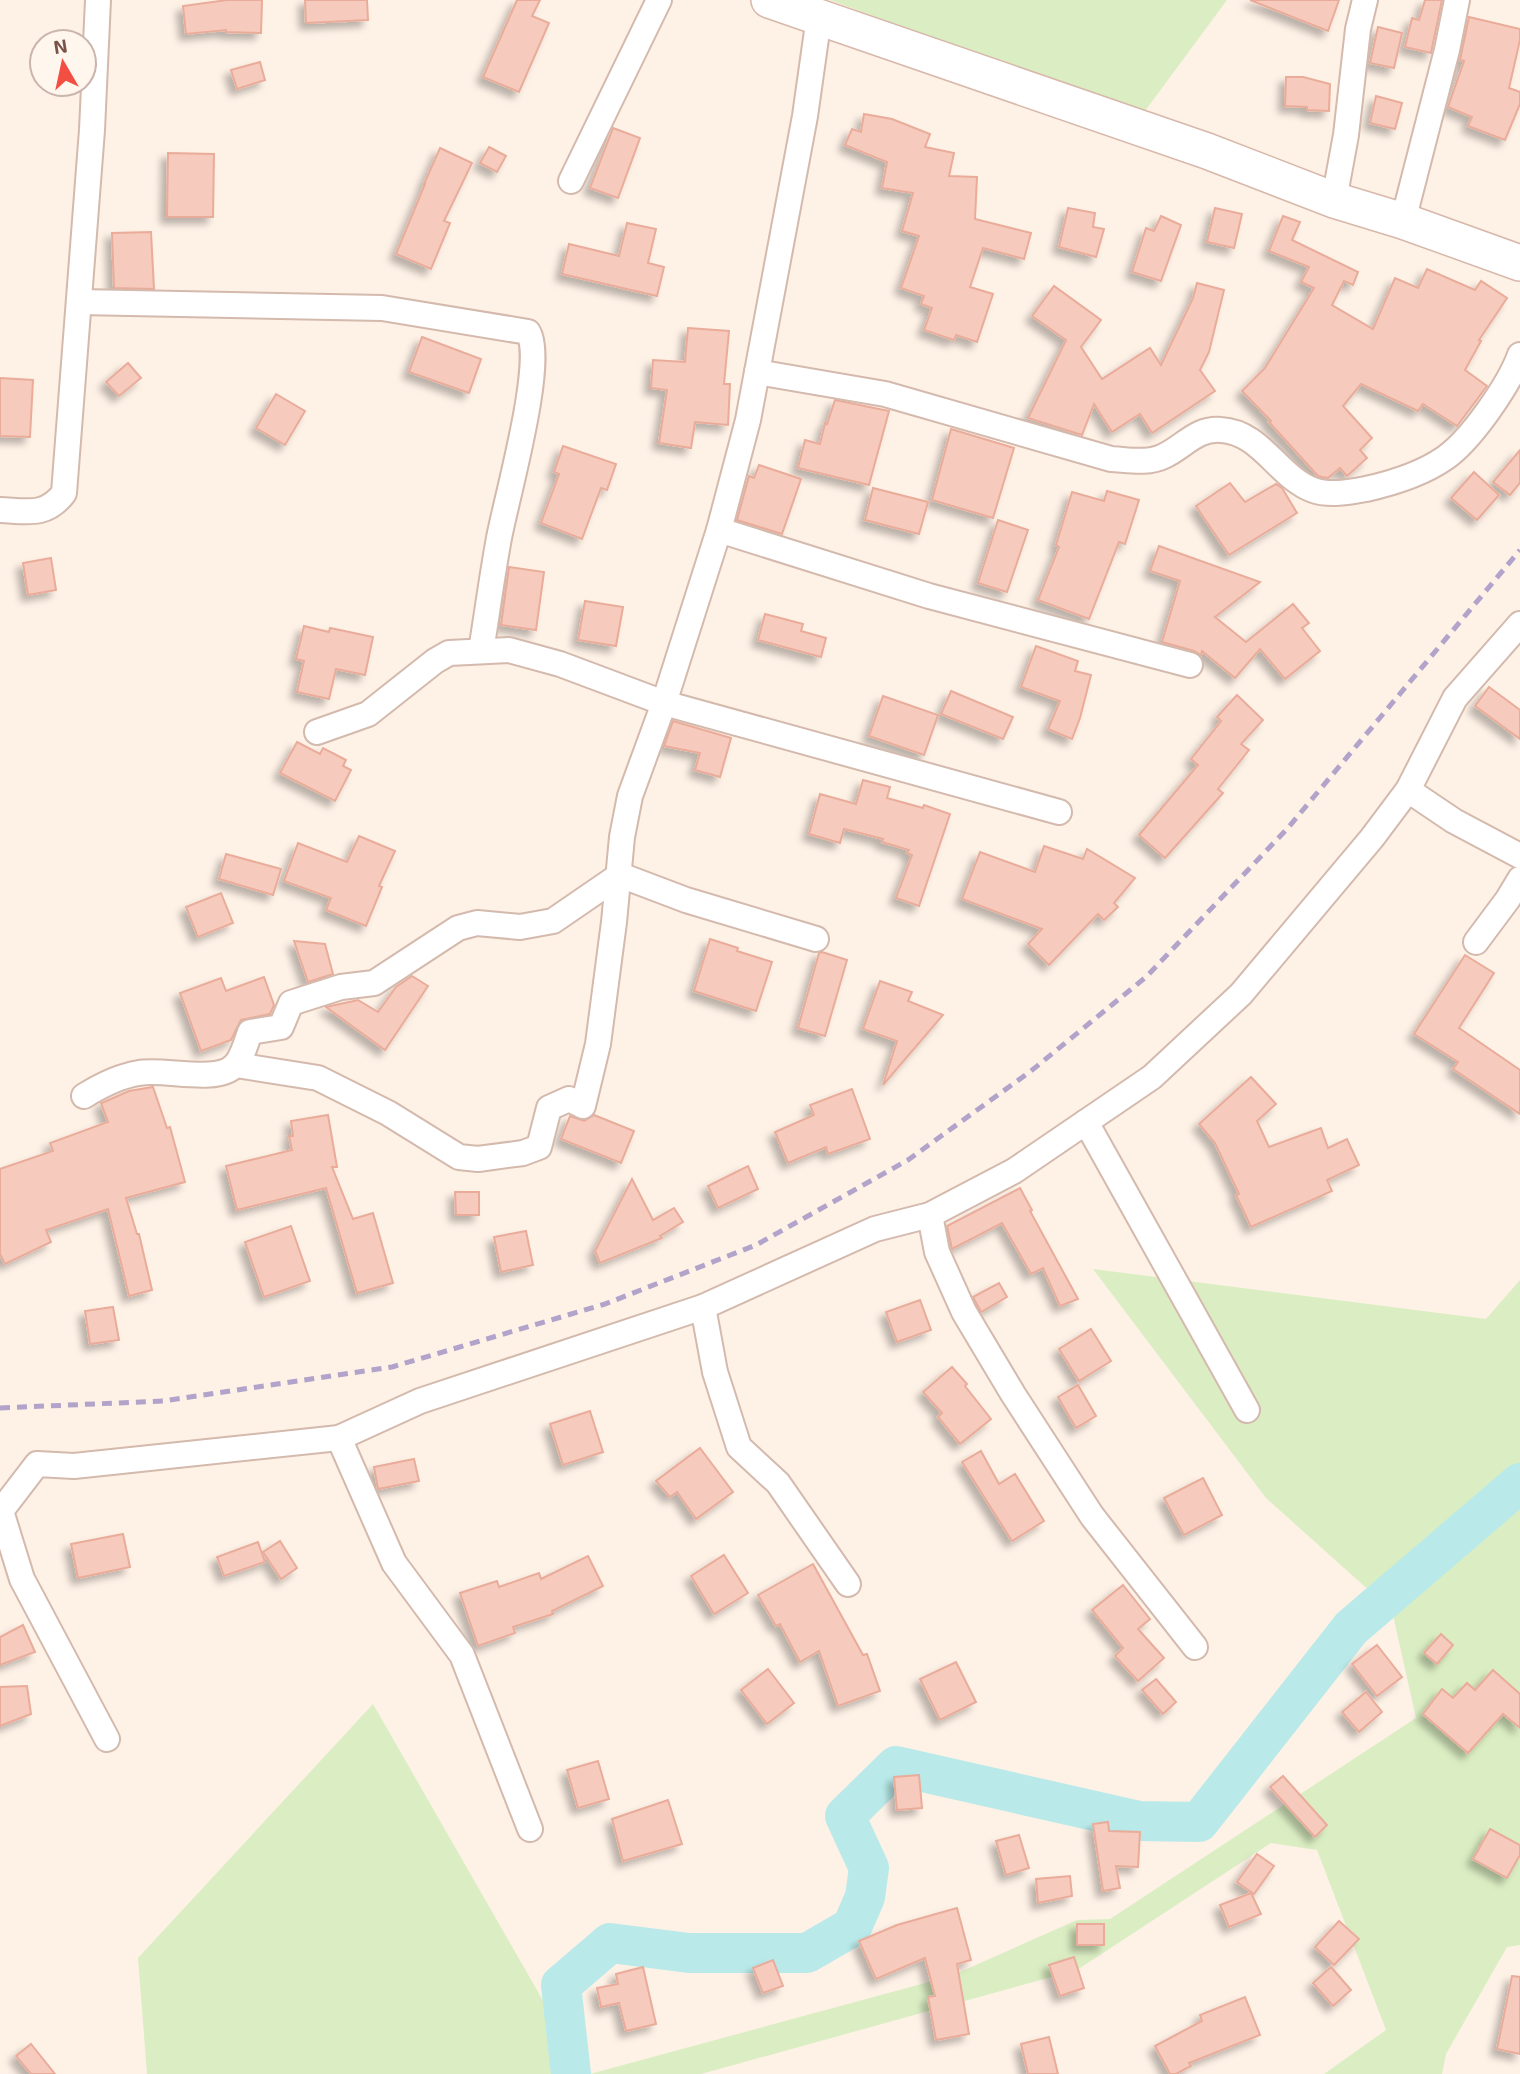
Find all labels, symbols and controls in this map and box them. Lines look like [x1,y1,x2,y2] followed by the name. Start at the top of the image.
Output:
[28,28,98,98] north arrow
[52,33,69,58] text: N

